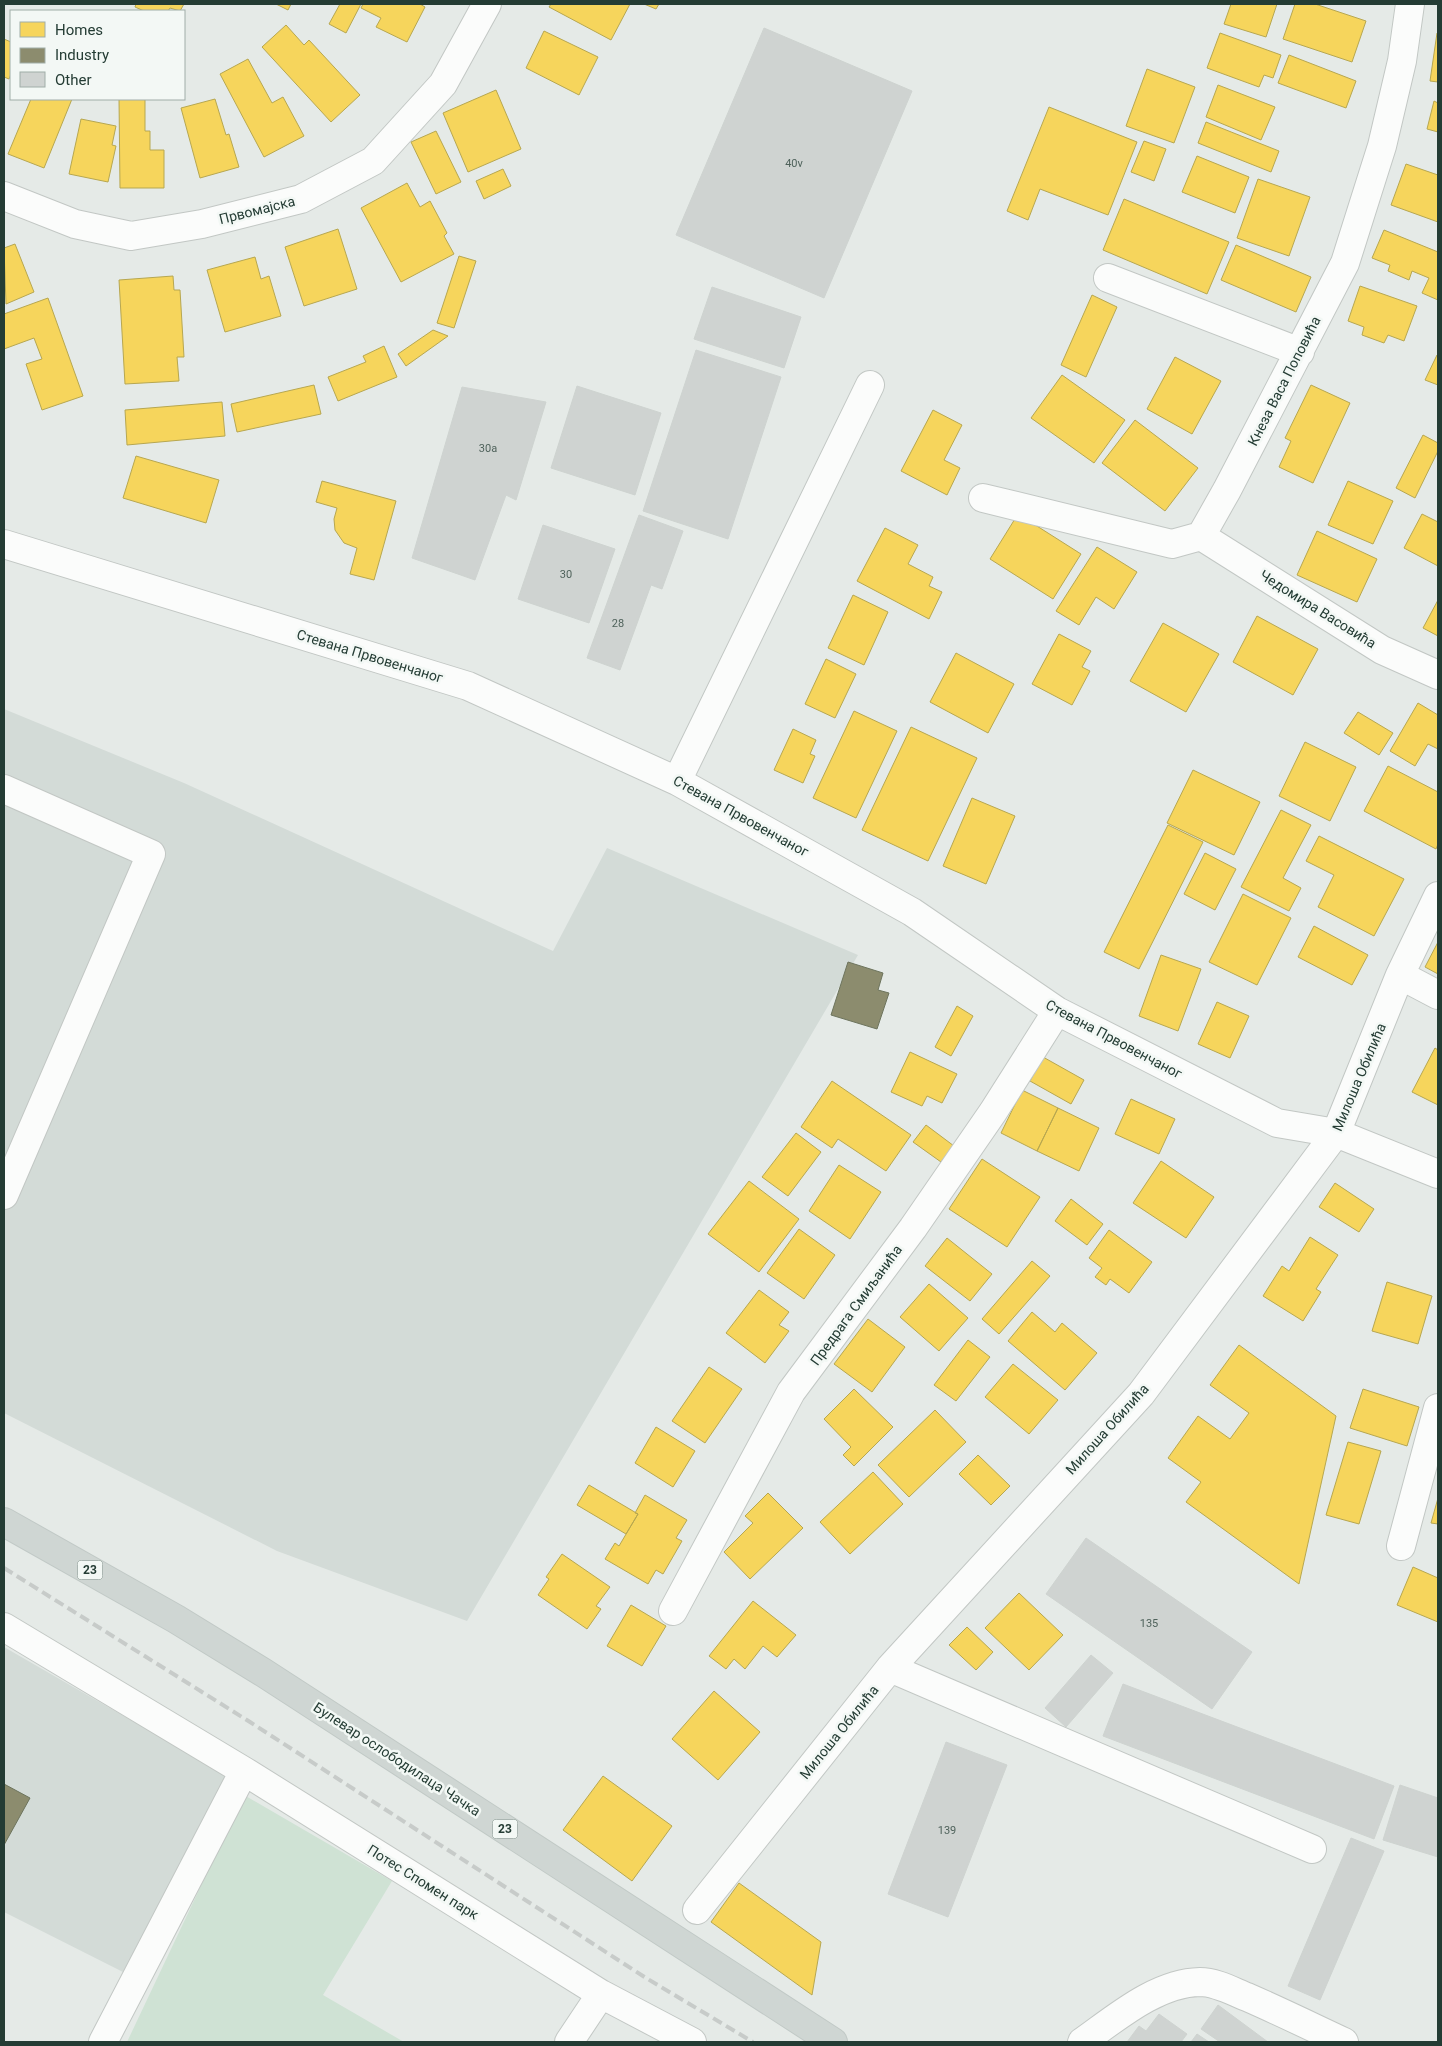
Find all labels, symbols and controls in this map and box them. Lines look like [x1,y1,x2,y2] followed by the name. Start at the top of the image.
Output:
[10,10,185,100] legend
[55,21,103,39] text: Homes
[55,46,109,64] text: Industry
[55,71,92,89] text: Other
[785,157,804,170] house number: 40v
[217,193,297,227] street label: Првомајска
[1244,314,1324,448] street label: Кнеза Васа Поповића
[479,442,497,455] house number: 30a
[1257,567,1379,651] street label: Чедомира Васовића
[560,568,572,581] house number: 30
[612,617,624,630] house number: 28
[295,626,445,686] street label: Стевана Првовенчаног
[671,772,811,860] street label: Стевана Првовенчаног
[1043,996,1185,1082] street label: Стевана Првовенчаног
[1329,1021,1389,1133] street label: Милоша Обилића
[807,1242,905,1368] street label: Предрага Смиљанића
[1062,1381,1152,1477] street label: Милоша Обилића
[78,1560,102,1580] road number: 23
[1140,1617,1158,1630] house number: 135
[796,1682,882,1782] street label: Милоша Обилића
[310,1699,484,1819] street label: Булевар ослободилаца Чачка
[492,1820,518,1838] road number: 23
[938,1824,956,1837] house number: 139
[365,1841,482,1923] street label: Потес Спомен парк

